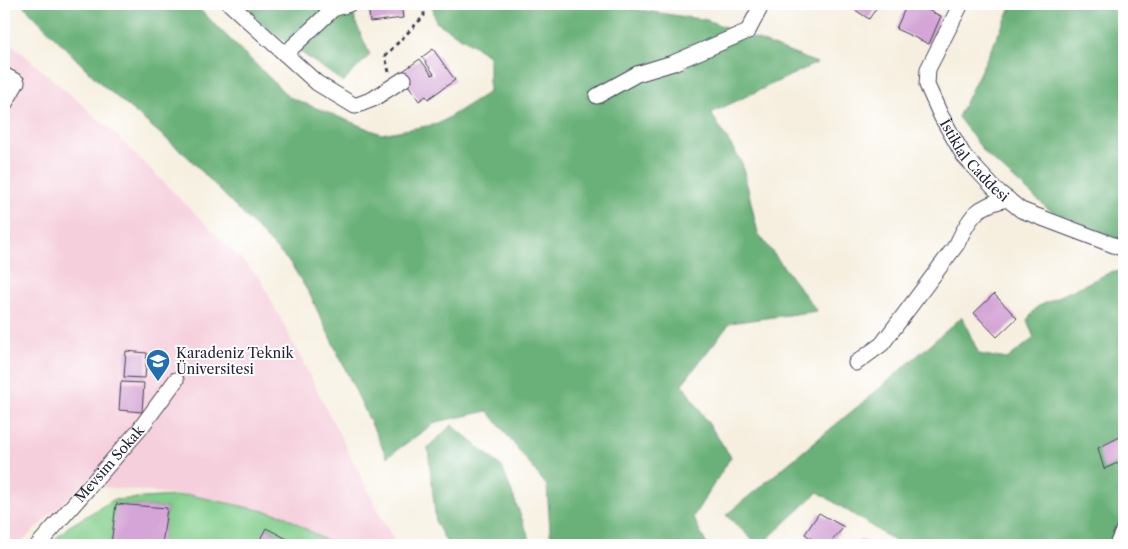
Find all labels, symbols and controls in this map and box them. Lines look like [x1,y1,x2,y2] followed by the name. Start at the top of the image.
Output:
[936,116,1013,206] street label: İstiklal Caddesi
[176,344,295,378] place label: Karadeniz Teknik Üniversitesi
[145,348,171,382] school or university icon: Karadeniz Teknik Üniversitesi
[71,421,148,506] street label: Mevsim Sokak

